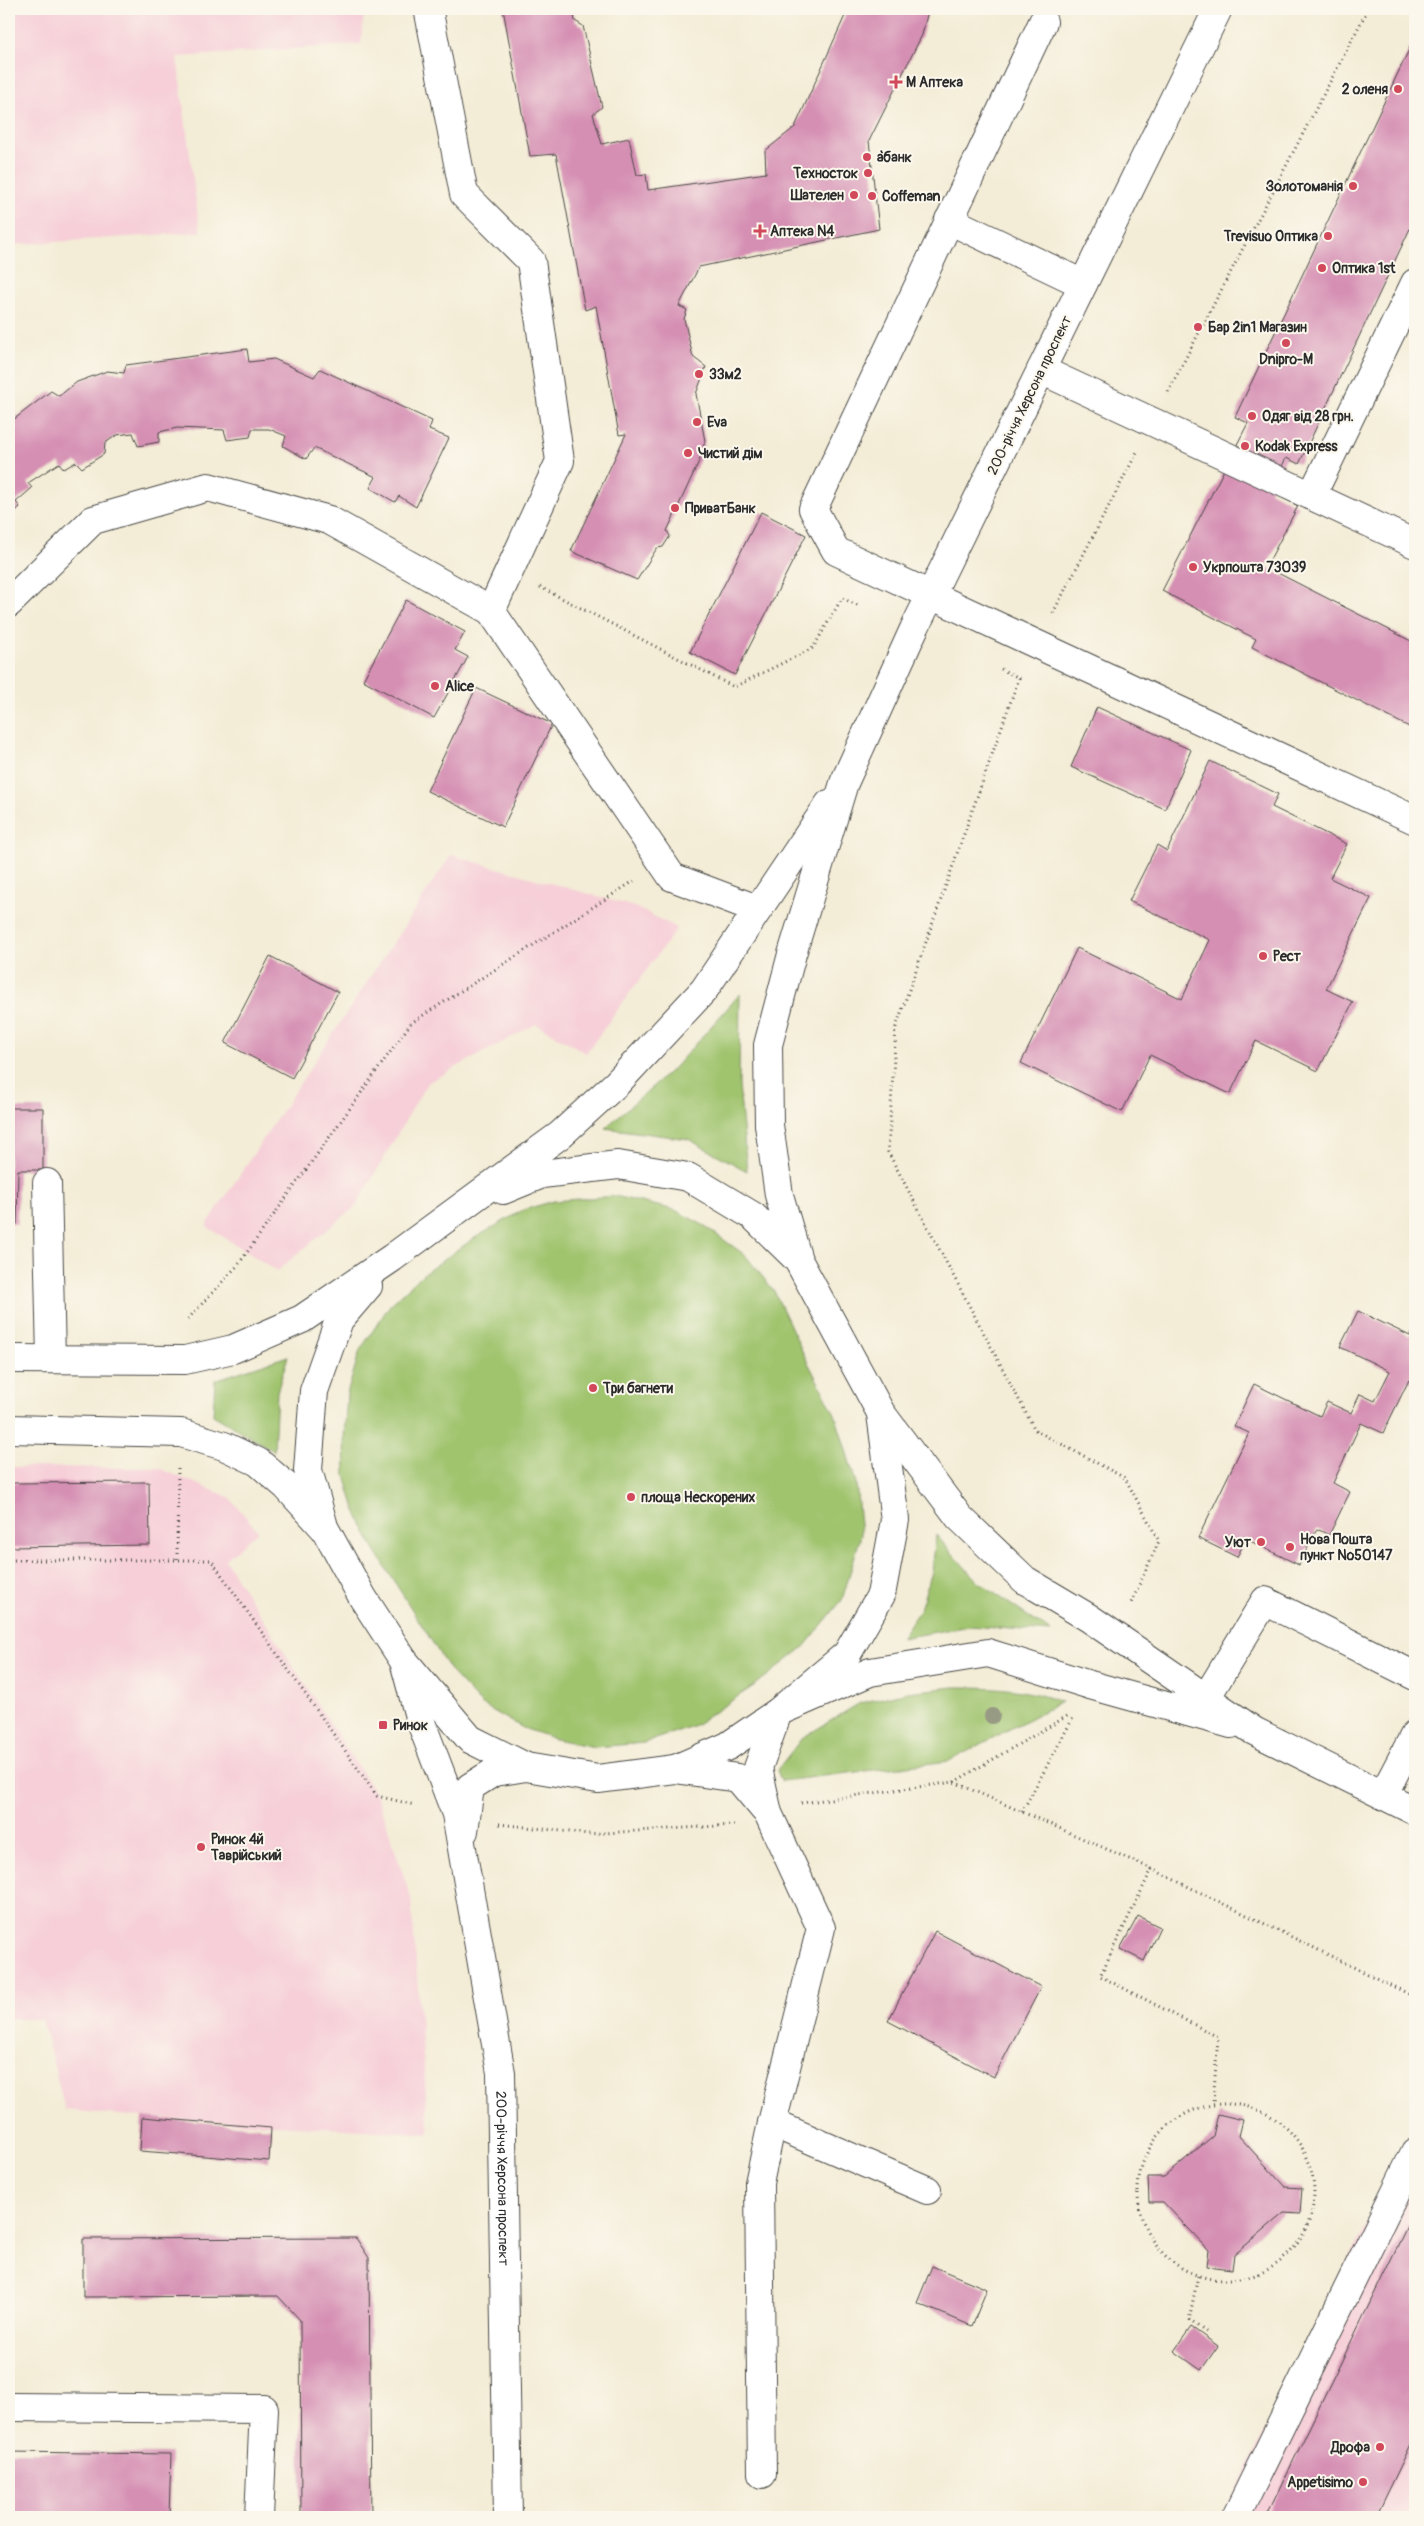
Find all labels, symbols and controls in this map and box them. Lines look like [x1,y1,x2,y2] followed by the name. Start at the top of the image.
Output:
[906,74,963,91] place label: М Аптека
[890,76,902,88] marker: М Аптека
[1342,81,1388,98] place label: 2 оленя
[1392,83,1404,95] marker: 2 оленя
[877,149,912,166] place label: а̀банк
[861,151,873,163] marker: а̀банк
[792,165,858,182] place label: Техносток
[862,167,874,179] marker: Техносток
[1266,178,1343,195] place label: Золотоманія
[1347,180,1359,192] marker: Золотоманія
[790,187,844,204] place label: Шателен
[882,188,941,205] place label: Coffeman
[848,189,860,201] marker: Шателен
[866,190,878,202] marker: Coffeman
[770,223,835,240] place label: Аптека N4
[754,225,766,237] marker: Аптека N4
[1223,228,1318,245] place label: Trevisuo Оптика
[1322,230,1334,242] marker: Trevisuo Оптика
[1332,260,1396,277] place label: Оптика 1st
[1316,262,1328,274] marker: Оптика 1st
[984,313,1075,477] street label: 200-річчя Херсона проспект
[1208,319,1307,336] place label: Бар 2in1 Магазин
[1192,321,1204,333] marker: Бар 2in1 Магазин
[1280,337,1292,349] marker: Dnipro-M
[1259,351,1313,368] place label: Dnipro-M
[709,366,742,383] place label: 33м2
[693,368,705,380] marker: 33м2
[1262,408,1354,425] place label: Одяг від 28 грн.
[1246,410,1258,422] marker: Одяг від 28 грн.
[707,414,728,431] place label: Eva
[691,416,703,428] marker: Eva
[1255,438,1338,455] place label: Kodak Express
[1239,440,1251,452] marker: Kodak Express
[698,445,763,462] place label: Чистий дім
[682,447,694,459] marker: Чистий дім
[685,500,756,517] place label: ПриватБанк
[669,502,681,514] marker: ПриватБанк
[1203,559,1306,576] place label: Укрпошта 73039
[1187,561,1199,573] marker: Укрпошта 73039
[445,678,475,695] place label: Alice
[429,680,441,692] marker: Alice
[1273,948,1302,965] place label: Рест
[1257,950,1269,962] marker: Рест
[602,1380,674,1397] place label: Три багнети
[587,1382,599,1394] marker: Три багнети
[641,1489,755,1506] place label: площа Нескорених
[625,1491,637,1503] marker: площа Нескорених
[1300,1531,1393,1564] place label: Нова Пошта пункт №50147
[1225,1534,1252,1551] place label: Уют
[1255,1536,1267,1548] marker: Уют
[1284,1541,1296,1553] marker: Нова Пошта пункт №50147
[393,1717,428,1734] place label: Ринок
[377,1719,389,1731] marker: Ринок
[210,1831,282,1864] place label: Ринок 4й Таврійський
[195,1841,207,1853] marker: Ринок 4й Таврійський
[492,2091,512,2266] street label: 200-річчя Херсона проспект
[1330,2439,1370,2456] place label: Дрофа
[1374,2441,1386,2453] marker: Дрофа
[1287,2474,1353,2491] place label: Appetisimo
[1357,2476,1369,2488] marker: Appetisimo

